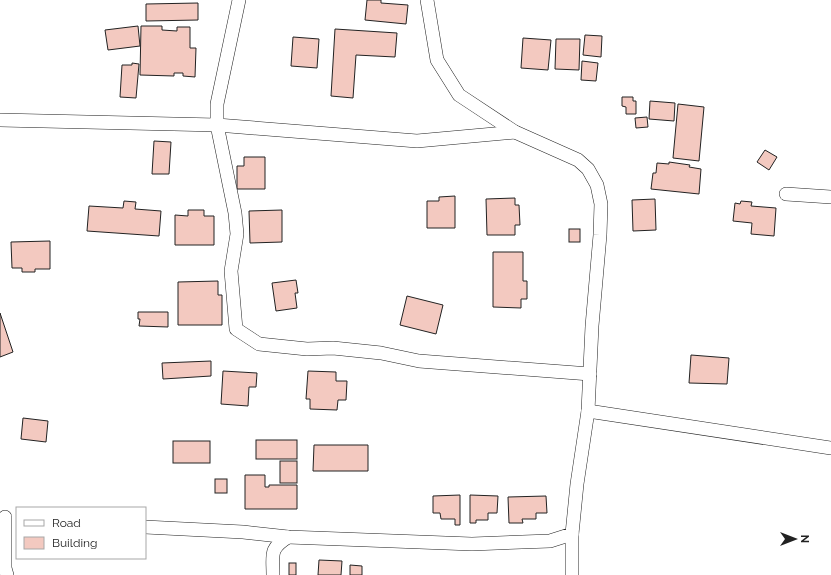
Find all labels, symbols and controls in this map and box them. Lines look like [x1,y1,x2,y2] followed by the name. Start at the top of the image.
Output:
[16,507,146,559] legend
[52,516,81,530] text: Road
[775,519,815,559] north arrow
[798,535,811,543] text: N
[52,536,98,550] text: Building

